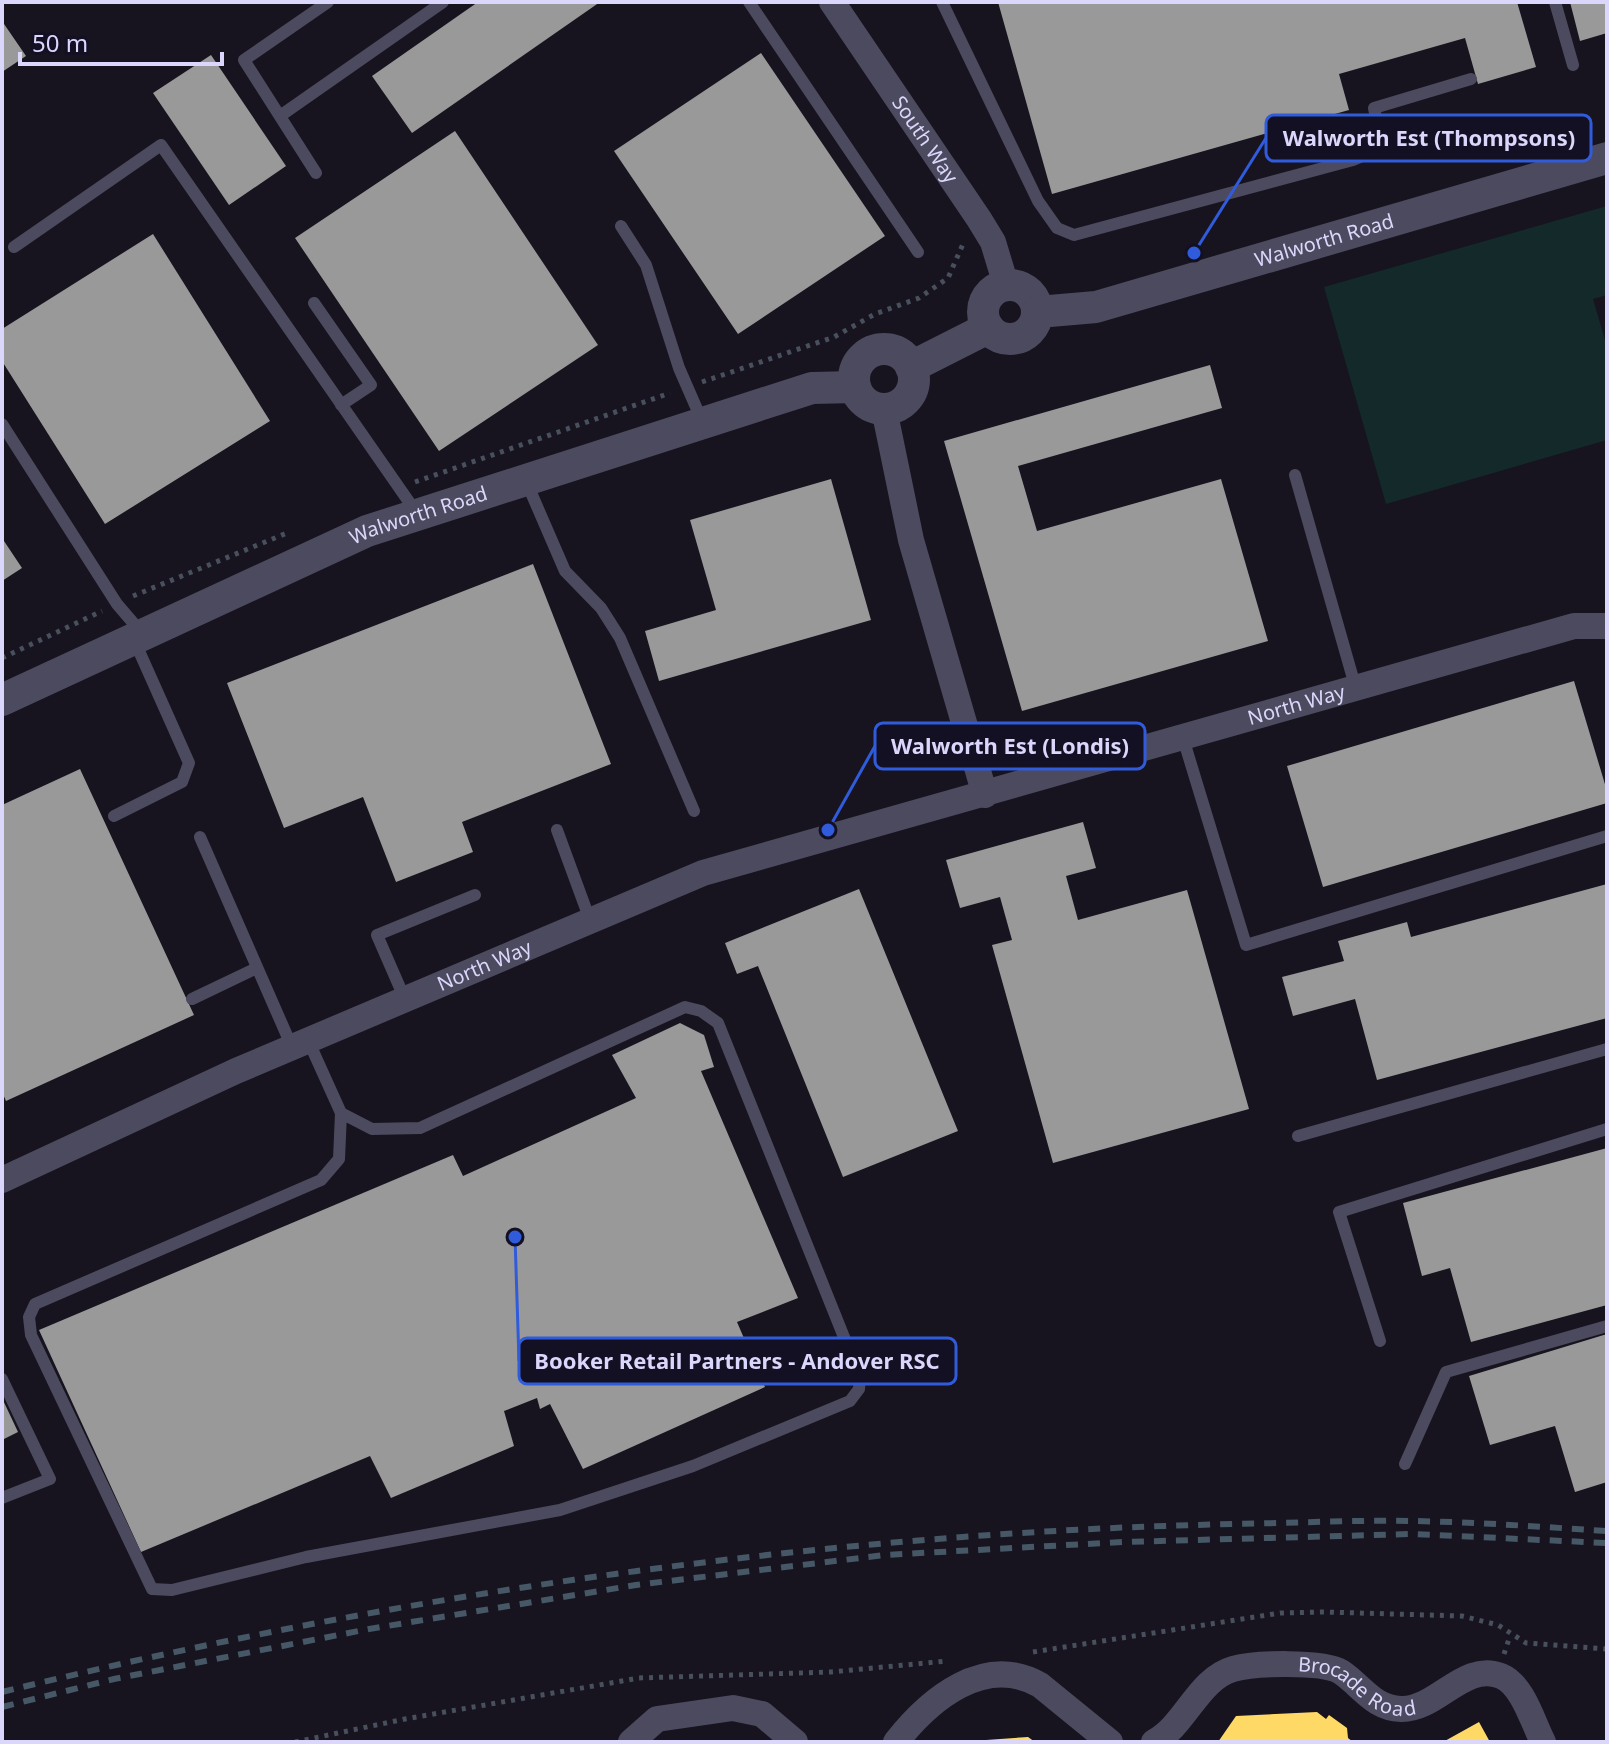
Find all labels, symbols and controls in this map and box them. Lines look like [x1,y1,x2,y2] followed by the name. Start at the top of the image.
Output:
[20,16,222,66] scale bar
[32,26,88,59] text: 50 m
[886,90,965,189] street label: South Way
[1266,115,1591,161] callout: Walworth Est (Thompsons)
[1283,122,1575,152] text: Walworth Est (Thompsons)
[1251,207,1397,273] street label: Walworth Road
[345,479,491,550] street label: Walworth Road
[1244,677,1349,731] street label: North Way
[875,723,1145,769] callout: Walworth Est (Londis)
[891,730,1129,760] text: Walworth Est (Londis)
[433,933,536,997] street label: North Way
[519,1338,956,1384] callout: Booker Retail Partners - Andover RSC
[534,1345,940,1375] text: Booker Retail Partners - Andover RSC
[1297,1650,1418,1722] street label: Brocade Road

